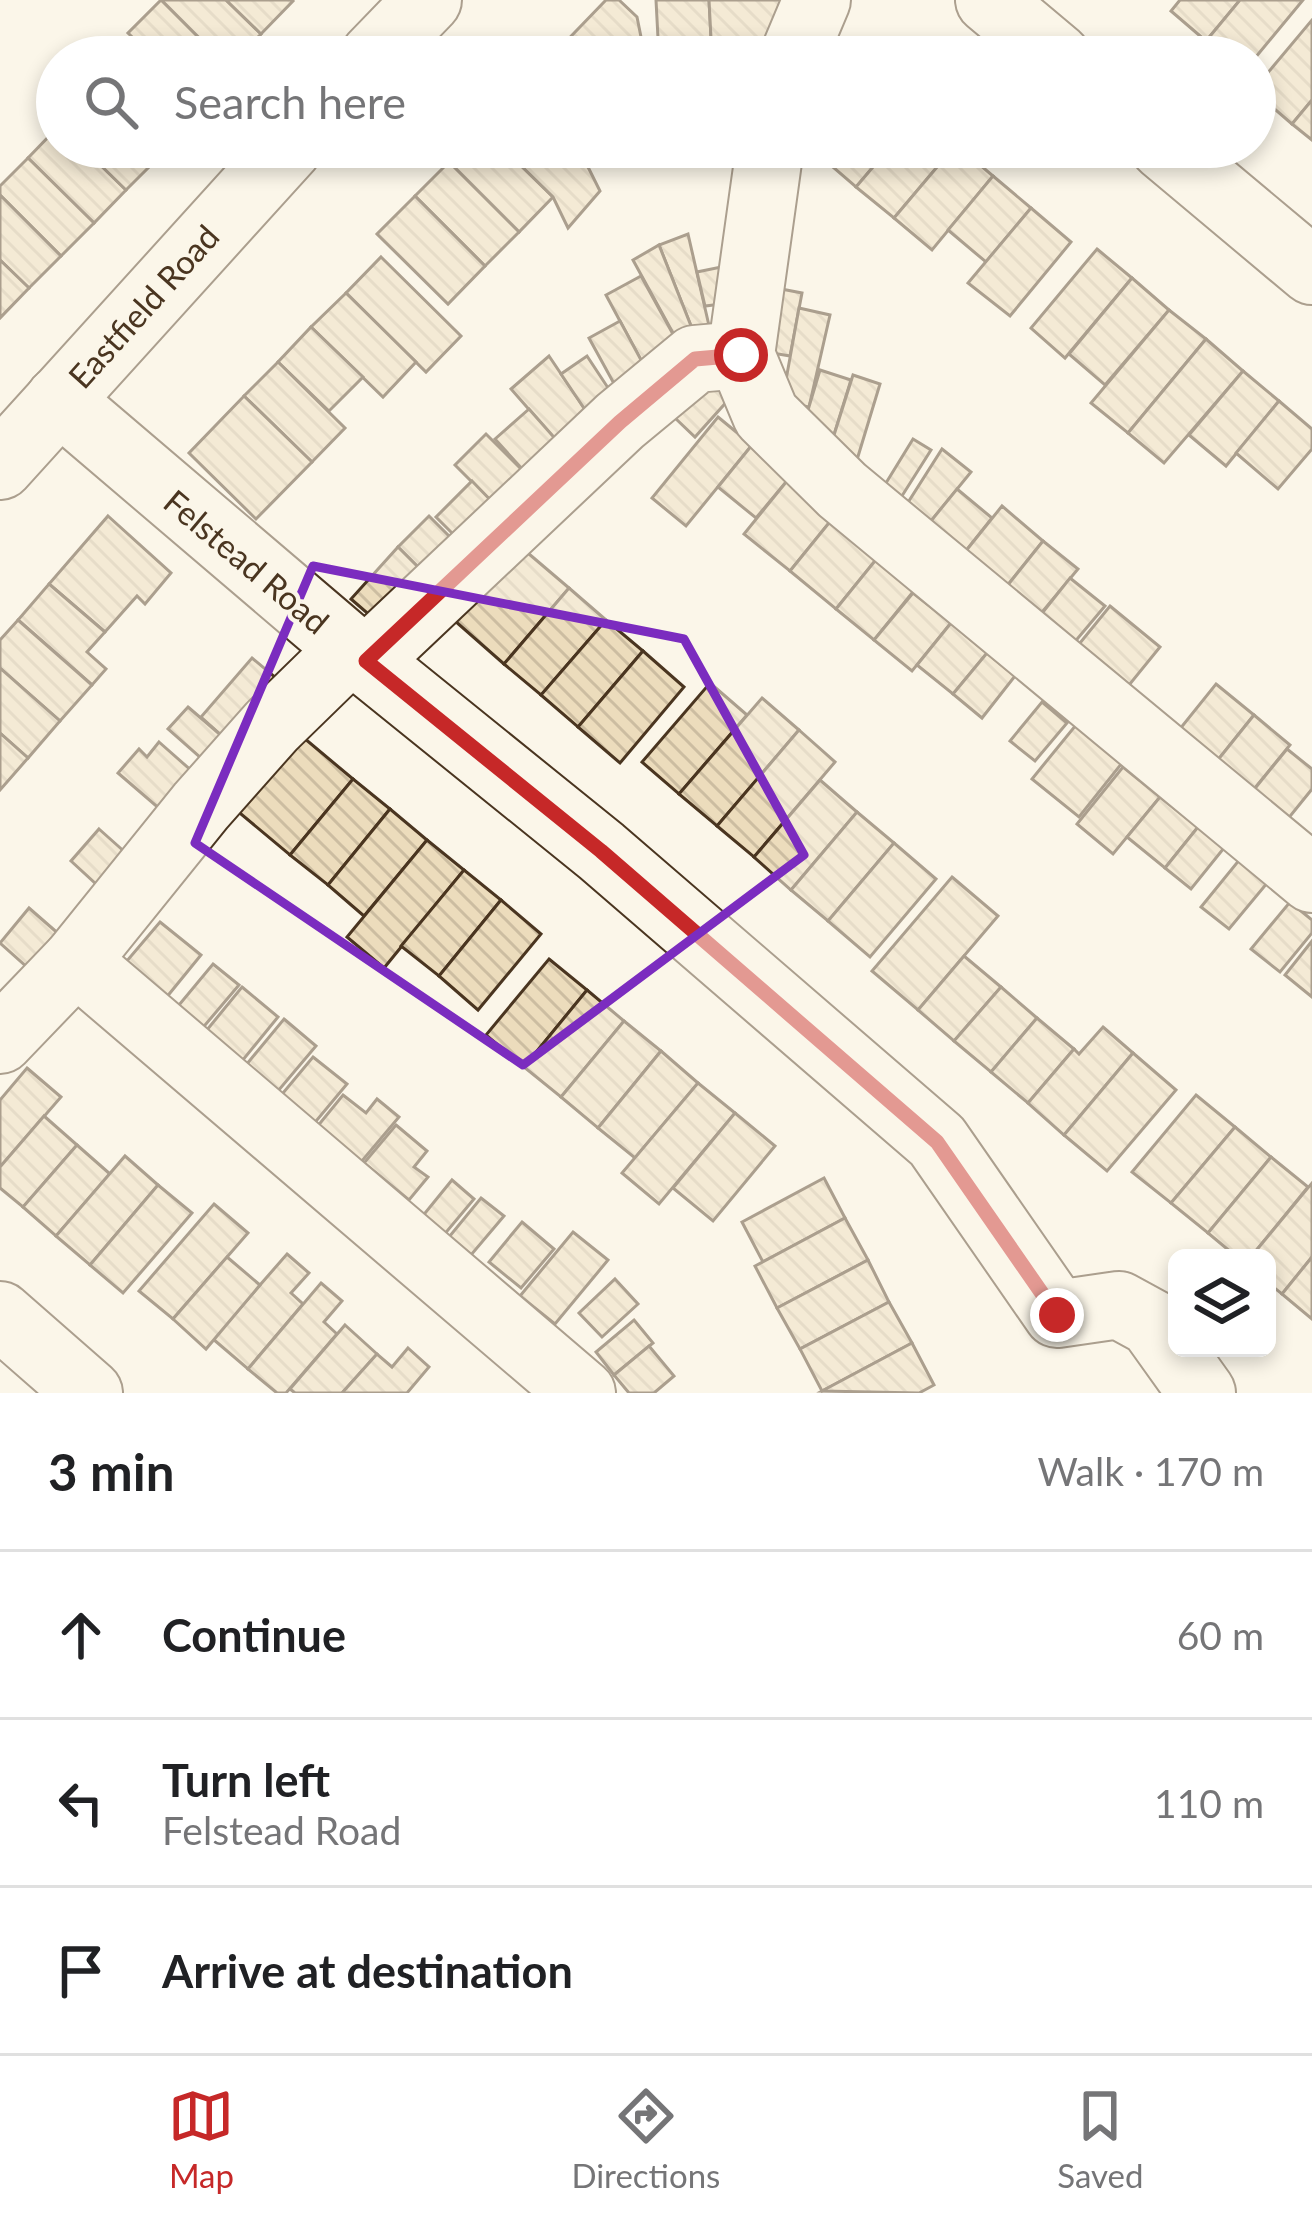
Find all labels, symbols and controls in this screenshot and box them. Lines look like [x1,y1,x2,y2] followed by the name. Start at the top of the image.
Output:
[36,36,1276,168] search box
[78,69,144,135] icon: search
[174,75,406,129] text: Search here
[59,216,227,396] street label: Eastfield Road
[714,328,768,382] route start
[157,481,337,641] street label: Felstead Road
[1168,1249,1276,1357] map controls
[1168,1249,1276,1357] button: layers
[1030,1288,1084,1342] route end
[48,1441,174,1502] text: 3 min
[1037,1448,1264,1494] text: Walk · 170 m
[48,1602,114,1668] icon: ahead
[162,1608,346,1662] text: Continue
[1177,1612,1264,1658] text: 60 m
[162,1753,330,1807] text: Turn left
[48,1770,114,1836] icon: left
[1154,1780,1264,1826] text: 110 m
[162,1807,401,1853] text: Felstead Road
[48,1938,114,2004] icon: arrive
[162,1944,573,1998] text: Arrive at destination
[168,2083,234,2195] tab: Map
[571,2083,720,2195] tab: Directions
[1057,2083,1144,2195] tab: Saved

